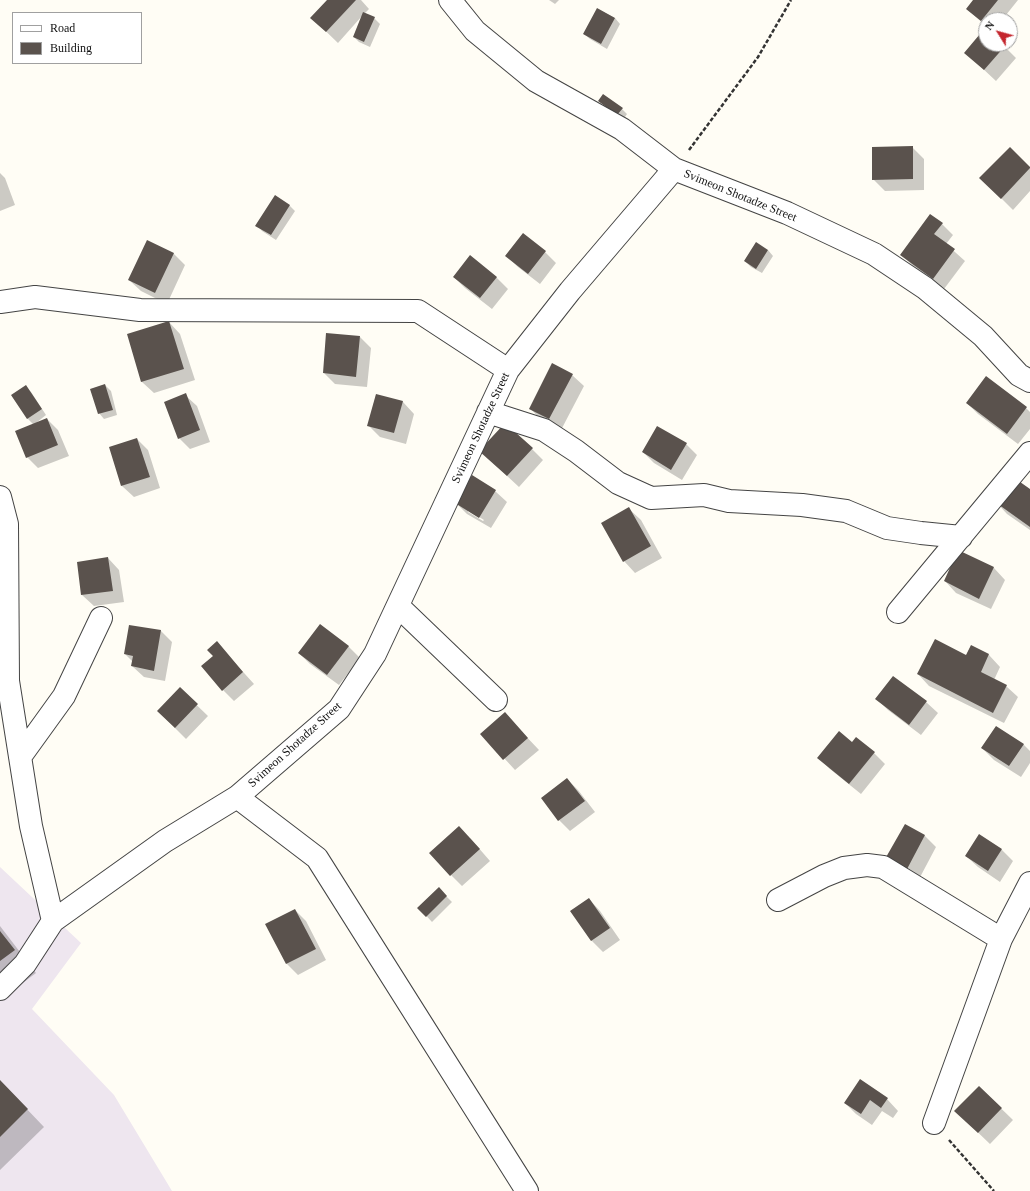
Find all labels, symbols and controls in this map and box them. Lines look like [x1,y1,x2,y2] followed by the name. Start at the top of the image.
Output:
[12,12,142,64] legend
[978,12,1018,52] north arrow
[982,19,996,32] text: N
[50,21,75,35] text: Road
[50,41,92,55] text: Building
[681,167,799,225] street label: Svimeon Shotadze Street
[449,370,513,486] street label: Svimeon Shotadze Street
[245,699,345,791] street label: Svimeon Shotadze Street

